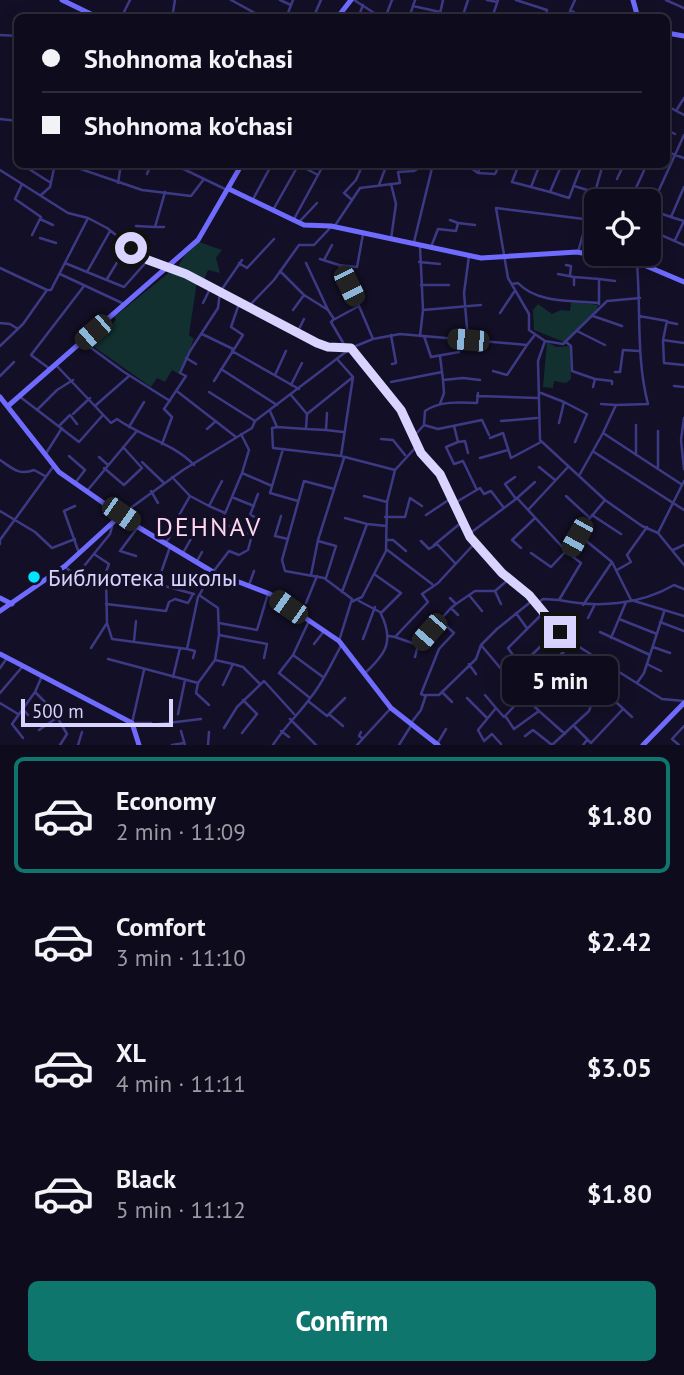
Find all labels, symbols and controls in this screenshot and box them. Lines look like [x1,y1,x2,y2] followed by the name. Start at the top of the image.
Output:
[84,42,293,75] text: Shohnoma ko'chasi
[84,109,293,142] text: Shohnoma ko'chasi
[584,189,661,266] map controls
[584,189,661,266] button: locate
[115,232,147,264] route start
[331,263,368,309] car
[71,310,116,354] car
[447,328,490,352] car
[98,493,145,535] car
[156,510,262,543] district label: DEHNAV
[558,514,597,560] car
[48,563,237,592] place label: Библиотека школы
[26,569,42,585] marker: Библиотека школы
[265,586,312,628] car
[408,609,451,655] car
[544,616,576,648] route end
[502,656,618,706] callout: 5 min
[532,666,588,695] text: 5 min
[21,696,173,728] scale bar
[32,699,84,723] text: 500 m
[32,784,95,847] icon: car
[116,784,216,817] text: Economy
[587,799,652,832] text: $1.80
[116,817,246,846] text: 2 min · 11:09
[32,910,95,973] icon: car
[116,910,206,943] text: Comfort
[587,925,652,958] text: $2.42
[116,943,246,972] text: 3 min · 11:10
[32,1036,95,1099] icon: car
[116,1036,146,1069] text: XL
[587,1051,652,1084] text: $3.05
[116,1069,246,1098] text: 4 min · 11:11
[32,1162,95,1225] icon: car
[116,1162,176,1195] text: Black
[587,1177,652,1210] text: $1.80
[116,1195,246,1224] text: 5 min · 11:12
[28,1281,656,1361] button: Confirm

